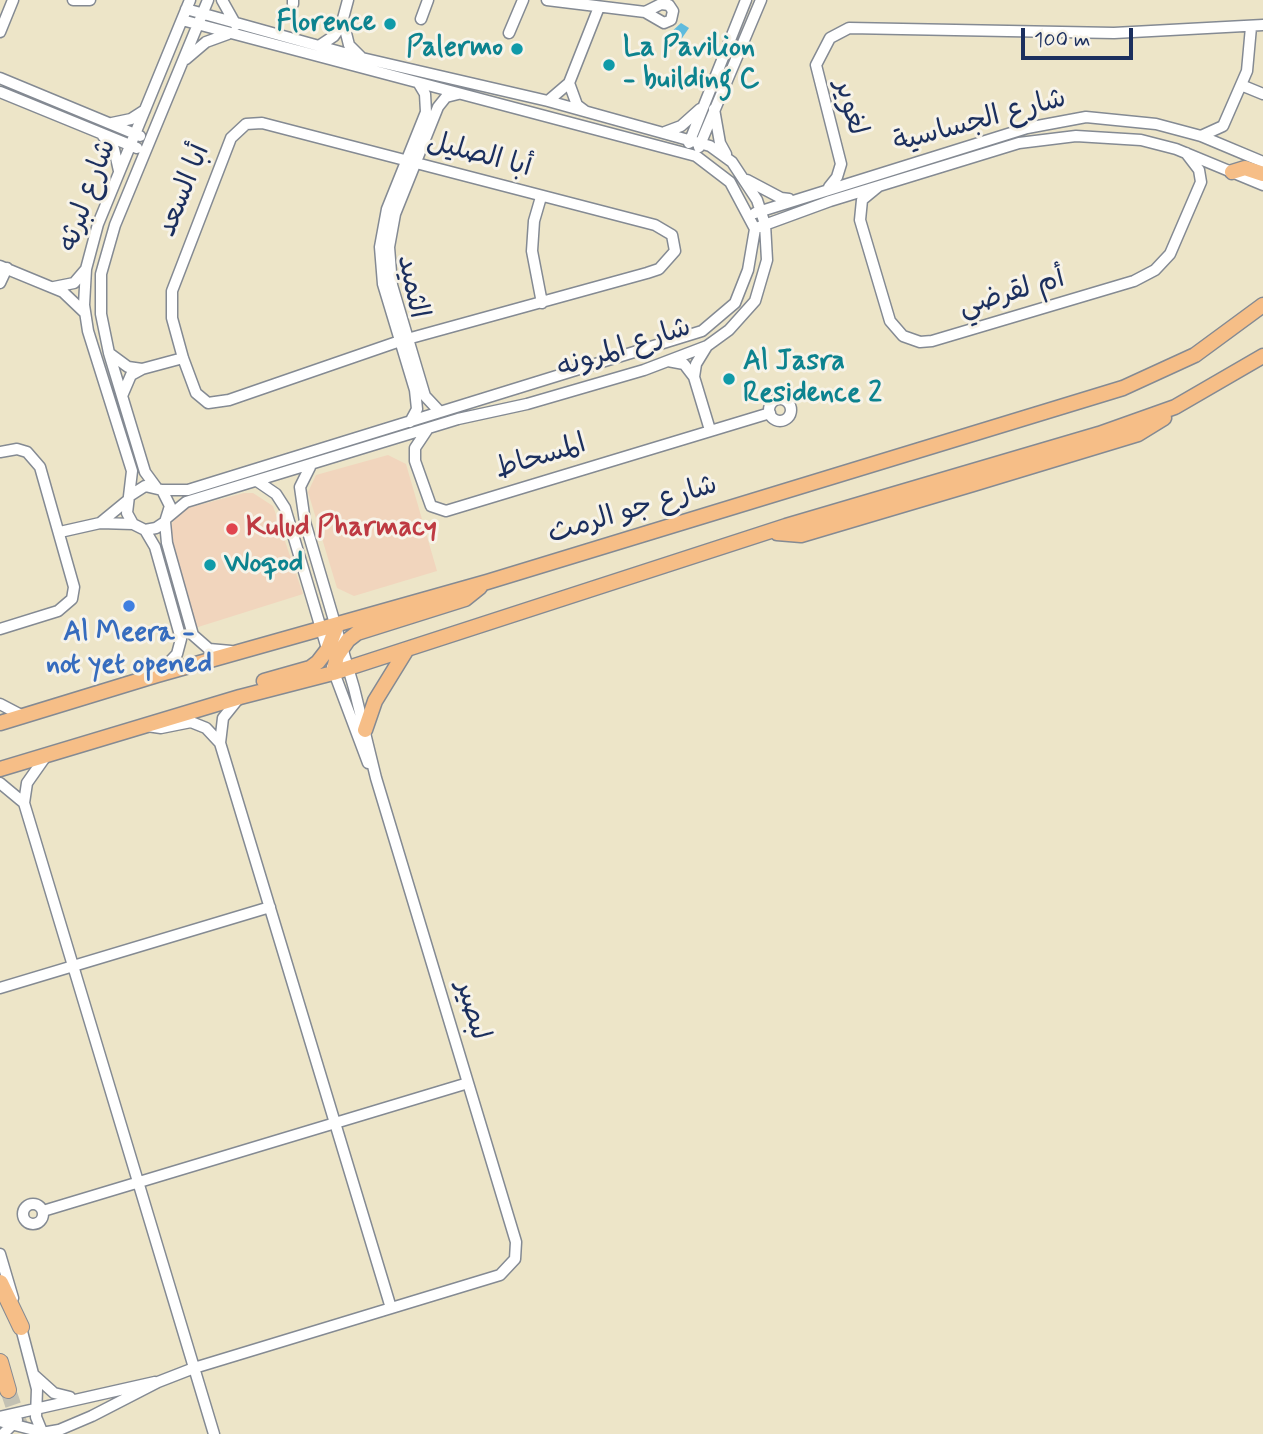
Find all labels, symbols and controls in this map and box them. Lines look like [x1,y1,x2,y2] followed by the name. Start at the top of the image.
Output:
[276,7,376,41] place label: Florence
[1025,14,1137,58] scale bar
[382,16,398,32] marker: Florence
[1034,26,1090,54] text: 100 m
[406,32,503,66] place label: Palermo
[623,32,759,98] place label: La Pavilion - building C
[509,41,525,57] marker: Palermo
[601,57,617,73] marker: La Pavilion - building C
[825,76,873,140] street label: لغوير
[890,83,1070,161] street label: شارع الجساسية
[423,126,535,186] street label: أبا الصليل
[53,135,125,257] street label: شارع لبرثه
[151,140,219,242] street label: أبا السعد
[388,252,434,322] street label: الثميد
[955,263,1069,325] street label: أم لقرضي
[552,311,696,387] street label: شارع المرونه
[743,346,882,412] place label: Al Jasra Residence 2
[721,371,737,387] marker: Al Jasra Residence 2
[491,428,591,488] street label: المسحاط
[544,469,722,553] street label: شارع جو الرمث
[246,512,437,546] place label: Kulud Pharmacy
[224,521,240,537] marker: Kulud Pharmacy
[224,548,303,582] place label: Woqod
[202,557,218,573] marker: Woqod
[121,598,137,614] marker: Al Meera - not yet opened
[46,617,212,683] place label: Al Meera - not yet opened
[447,978,495,1044] street label: لبصير

